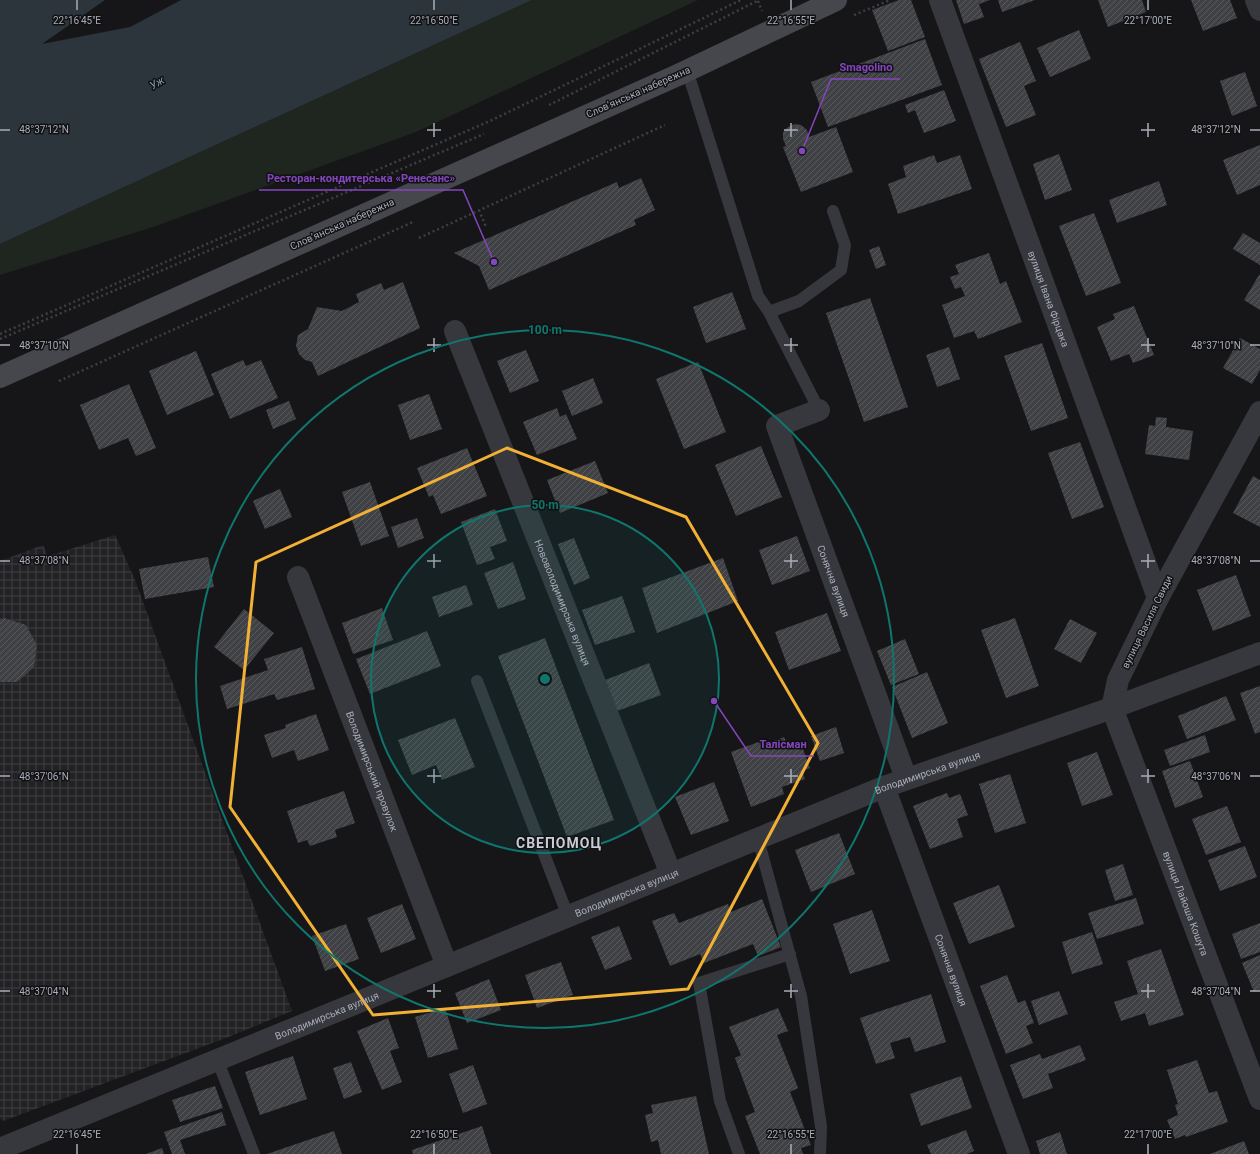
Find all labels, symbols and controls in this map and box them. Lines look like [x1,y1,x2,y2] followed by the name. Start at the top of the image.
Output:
[53,15,101,26] text: 22°16'45"E
[410,15,458,26] text: 22°16'50"E
[767,15,815,26] text: 22°16'55"E
[1124,15,1172,26] text: 22°17'00"E
[831,56,900,79] callout: Smagolino
[840,61,892,74] text: Smagolino
[584,64,692,120] street label: Словʼянська набережна
[147,73,167,92] water label: Уж
[19,124,69,135] text: 48°37'12"N
[1191,124,1241,135] text: 48°37'12"N
[259,167,463,190] callout: Ресторан-кондитерська «Ренесанс»
[267,172,456,185] text: Ресторан-кондитерська «Ренесанс»
[288,196,396,252] street label: Словʼянська набережна
[1026,249,1071,348] street label: вулиця Івана Фірцака
[528,323,562,337] text: 100 m
[19,340,69,351] text: 48°37'10"N
[1191,340,1241,351] text: 48°37'10"N
[531,498,559,512] text: 50 m
[533,538,593,667] street label: Нововолодимирська вулиця
[816,543,852,619] street label: Сонячна вулиця
[19,555,69,566] text: 48°37'08"N
[1191,555,1241,566] text: 48°37'08"N
[1120,574,1174,670] street label: вулиця Василя Свиди
[538,672,552,686] centre of rings
[344,710,401,834] street label: Володимирський провулок
[751,733,814,756] callout: Талісман
[759,738,807,751] text: Талісман
[873,749,981,796] street label: Володимирська вулиця
[19,771,69,782] text: 48°37'06"N
[1191,771,1241,782] text: 48°37'06"N
[516,835,602,851] district label: СВЕПОМОЦ
[1161,850,1211,957] street label: вулиця Лайоша Кошута
[573,866,680,919] street label: Володимирська вулиця
[933,932,970,1008] street label: Сонячна вулиця
[19,986,69,997] text: 48°37'04"N
[1191,986,1241,997] text: 48°37'04"N
[273,989,380,1041] street label: Володимирська вулиця
[53,1129,101,1140] text: 22°16'45"E
[410,1129,458,1140] text: 22°16'50"E
[767,1129,815,1140] text: 22°16'55"E
[1124,1129,1172,1140] text: 22°17'00"E

